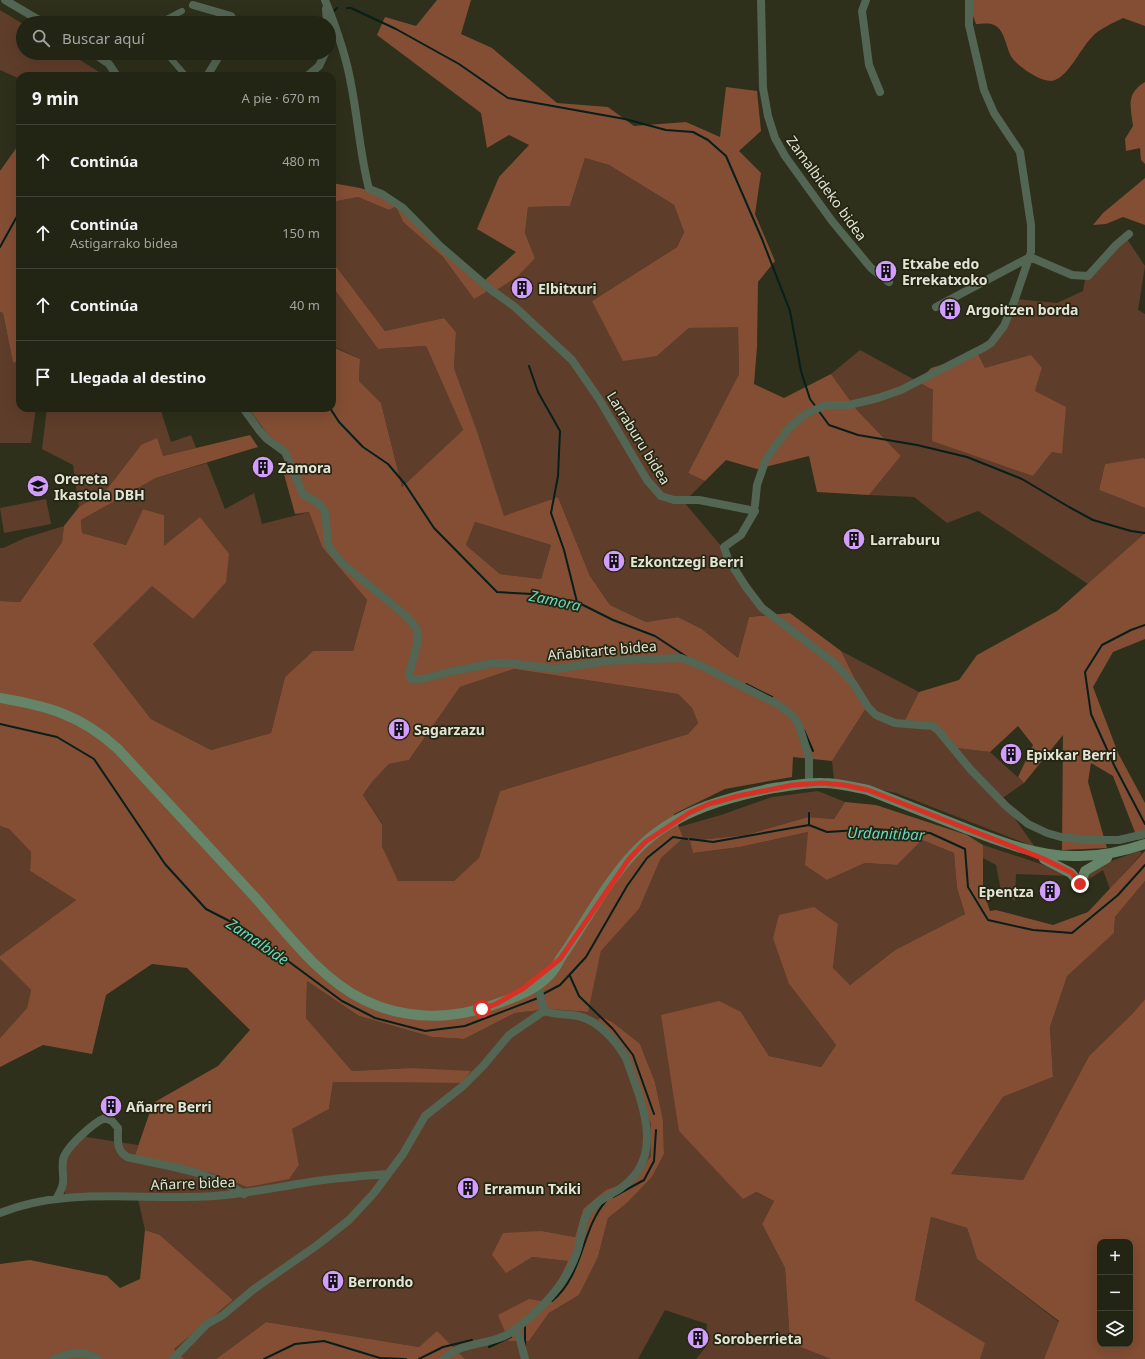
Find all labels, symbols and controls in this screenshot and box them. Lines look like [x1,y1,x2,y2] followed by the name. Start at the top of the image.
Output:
[16,16,336,60] search box
[30,27,52,49] icon: search
[62,28,145,48] text: Buscar aquí
[32,87,79,110] text: 9 min
[242,89,320,107] text: A pie · 670 m
[782,132,872,244] street label: Zamalbideko bidea
[32,150,54,172] icon: ahead
[70,151,138,171] text: Continúa
[282,152,320,170] text: 480 m
[70,214,138,234] text: Continúa
[32,222,54,244] icon: ahead
[282,224,320,242] text: 150 m
[70,234,178,252] text: Astigarrako bidea
[902,254,988,289] place label: Etxabe edo Errekatxoko
[873,258,899,284] building icon: Etxabe edo Errekatxoko
[509,275,535,301] building icon: Elbitxuri
[538,279,597,298] place label: Elbitxuri
[32,294,54,316] icon: ahead
[70,295,138,315] text: Continúa
[290,296,320,314] text: 40 m
[937,296,963,322] building icon: Argoitzen borda
[966,300,1078,319] place label: Argoitzen borda
[32,366,54,388] icon: arrive
[70,367,206,387] text: Llegada al destino
[603,388,675,488] street label: Larraburu bidea
[250,454,276,480] building icon: Zamora
[278,458,331,477] place label: Zamora
[54,469,145,504] place label: Orereta Ikastola DBH
[25,473,51,499] school or university icon: Orereta Ikastola DBH
[841,526,867,552] building icon: Larraburu
[870,530,940,549] place label: Larraburu
[601,548,627,574] building icon: Ezkontzegi Berri
[630,552,744,571] place label: Ezkontzegi Berri
[526,585,583,615] water label: Zamora
[547,636,657,664] street label: Añabitarte bidea
[386,716,412,742] building icon: Sagarzazu
[414,720,485,739] place label: Sagarzazu
[998,741,1024,767] building icon: Epixkar Berri
[1026,745,1116,764] place label: Epixkar Berri
[847,822,926,844] water label: Urdanitibar
[1071,875,1089,893] route end
[1037,878,1063,904] building icon: Epentza
[978,882,1034,901] place label: Epentza
[222,912,293,969] water label: Zamalbide
[473,1000,491,1018] route start
[98,1093,124,1119] building icon: Añarre Berri
[126,1097,212,1116] place label: Añarre Berri
[150,1172,236,1194] street label: Añarre bidea
[455,1175,481,1201] building icon: Erramun Txiki
[484,1179,581,1198] place label: Erramun Txiki
[1097,1239,1133,1347] map controls
[1097,1239,1133,1275] button: +
[320,1268,346,1294] building icon: Berrondo
[348,1272,414,1291] place label: Berrondo
[1097,1275,1133,1311] button: −
[1097,1311,1133,1347] button: layers
[685,1325,711,1351] building icon: Soroberrieta
[714,1329,802,1348] place label: Soroberrieta

